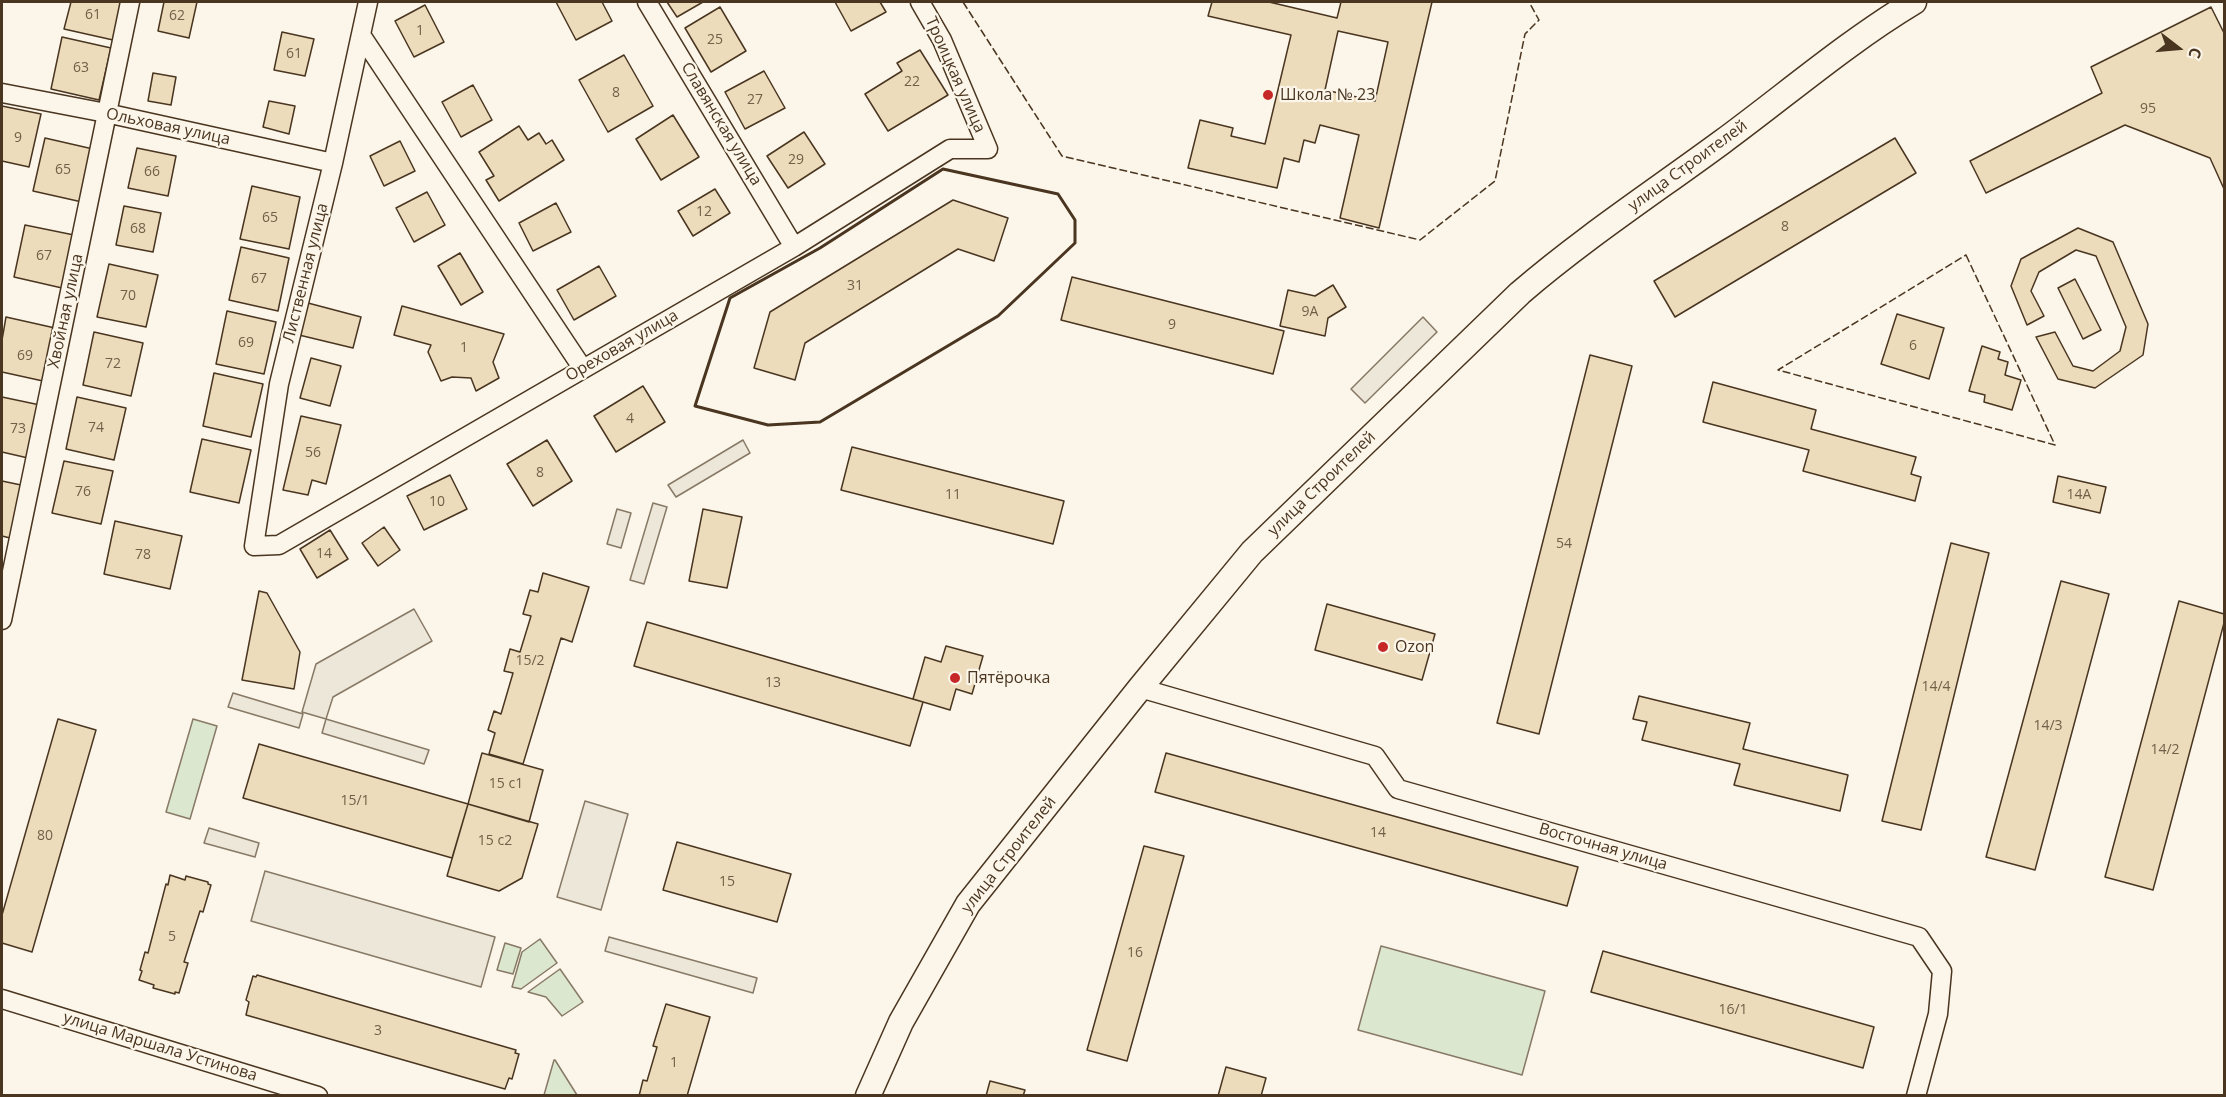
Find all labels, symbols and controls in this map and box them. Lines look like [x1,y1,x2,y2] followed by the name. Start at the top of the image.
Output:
[85,7,101,23] house number: 61
[169,8,185,24] house number: 62
[921,14,989,136] street label: Троицкая улица
[2148,18,2208,78] north arrow
[416,23,424,39] house number: 1
[707,32,723,48] house number: 25
[2183,45,2207,61] text: С
[286,46,302,62] house number: 61
[677,59,765,189] street label: Славянская улица
[73,60,89,76] house number: 63
[904,74,920,90] house number: 22
[612,85,620,101] house number: 8
[1280,85,1375,105] place label: Школа № 23
[1261,88,1275,102] marker: Школа № 23
[747,92,763,108] house number: 27
[2140,101,2156,117] house number: 95
[104,104,232,150] street label: Ольховая улица
[1625,116,1751,216] street label: улица Строителей
[14,130,22,146] house number: 9
[788,152,804,168] house number: 29
[55,162,71,178] house number: 65
[144,164,160,180] house number: 66
[279,201,333,345] street label: Лиственная улица
[696,204,712,220] house number: 12
[262,210,278,226] house number: 65
[1781,219,1789,235] house number: 8
[130,221,146,237] house number: 68
[36,248,52,264] house number: 67
[44,252,88,370] street label: Хвойная улица
[251,271,267,287] house number: 67
[847,278,863,294] house number: 31
[120,288,136,304] house number: 70
[1302,304,1318,320] house number: 9А
[562,306,682,386] street label: Ореховая улица
[1168,317,1176,333] house number: 9
[238,335,254,351] house number: 69
[1909,338,1917,354] house number: 6
[460,340,468,356] house number: 1
[17,348,33,364] house number: 69
[105,356,121,372] house number: 72
[626,411,634,427] house number: 4
[88,420,104,436] house number: 74
[10,421,26,437] house number: 73
[1264,428,1380,540] street label: улица Строителей
[305,445,321,461] house number: 56
[536,465,544,481] house number: 8
[75,484,91,500] house number: 76
[945,487,961,503] house number: 11
[2067,487,2091,503] house number: 14А
[429,494,445,510] house number: 10
[1556,536,1572,552] house number: 54
[316,546,332,562] house number: 14
[135,547,151,563] house number: 78
[1395,637,1434,657] place label: Ozon
[1376,640,1390,654] marker: Ozon
[515,653,545,669] house number: 15/2
[967,668,1050,688] place label: Пятёрочка
[948,671,962,685] marker: Пятёрочка
[765,675,781,691] house number: 13
[1921,679,1951,695] house number: 14/4
[2033,718,2063,734] house number: 14/3
[2150,742,2180,758] house number: 14/2
[489,776,523,792] house number: 15 с1
[340,793,370,809] house number: 15/1
[958,793,1060,917] street label: улица Строителей
[1537,819,1669,875] street label: Восточная улица
[1370,825,1386,841] house number: 14
[37,828,53,844] house number: 80
[478,833,512,849] house number: 15 с2
[719,874,735,890] house number: 15
[168,929,176,945] house number: 5
[1127,945,1143,961] house number: 16
[1718,1002,1748,1018] house number: 16/1
[61,1008,259,1086] street label: улица Маршала Устинова
[374,1023,382,1039] house number: 3
[670,1055,678,1071] house number: 1

